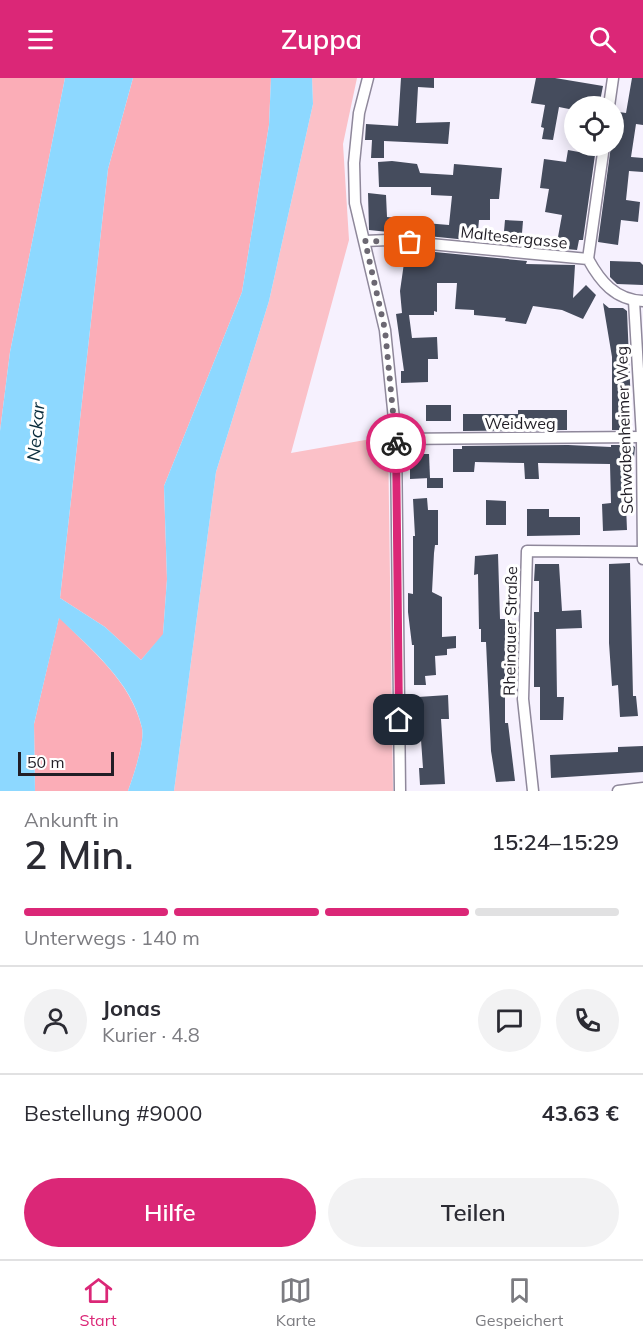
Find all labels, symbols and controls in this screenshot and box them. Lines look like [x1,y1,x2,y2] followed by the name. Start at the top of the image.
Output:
[281,22,362,56] text: Zuppa
[24,23,57,56] icon: menu
[586,23,619,56] icon: search
[564,96,624,156] map controls
[564,96,624,156] button: locate
[384,216,435,267] pin
[459,221,569,253] street label: Maltesergasse
[393,225,426,258] icon: bag
[611,346,637,514] street label: Schwabenheimer Weg
[21,400,50,462] water label: Neckar
[366,413,426,473] courier
[484,413,556,433] street label: Weidweg
[380,427,413,460] icon: bike
[499,566,521,696] street label: Rheinauer Straße
[373,694,424,745] pin
[382,703,415,736] icon: home
[18,749,114,776] scale bar
[27,752,64,772] text: 50 m
[24,807,119,832] text: Ankunft in
[492,828,619,856] text: 15:24–15:29
[24,830,134,879] text: 2 Min.
[24,925,200,950] text: Unterwegs · 140 m
[24,989,87,1052] button: person
[478,989,541,1052] button: chat
[556,989,619,1052] button: phone
[102,994,161,1022] text: Jonas
[102,1022,200,1047] text: Kurier · 4.8
[24,1099,202,1127] text: Bestellung #9000
[542,1099,619,1127] text: 43.63 €
[24,1178,316,1247] button: Hilfe
[328,1178,619,1247] button: Teilen
[80,1274,117,1330] tab: Start
[276,1274,316,1330] tab: Karte
[475,1274,563,1330] tab: Gespeichert

